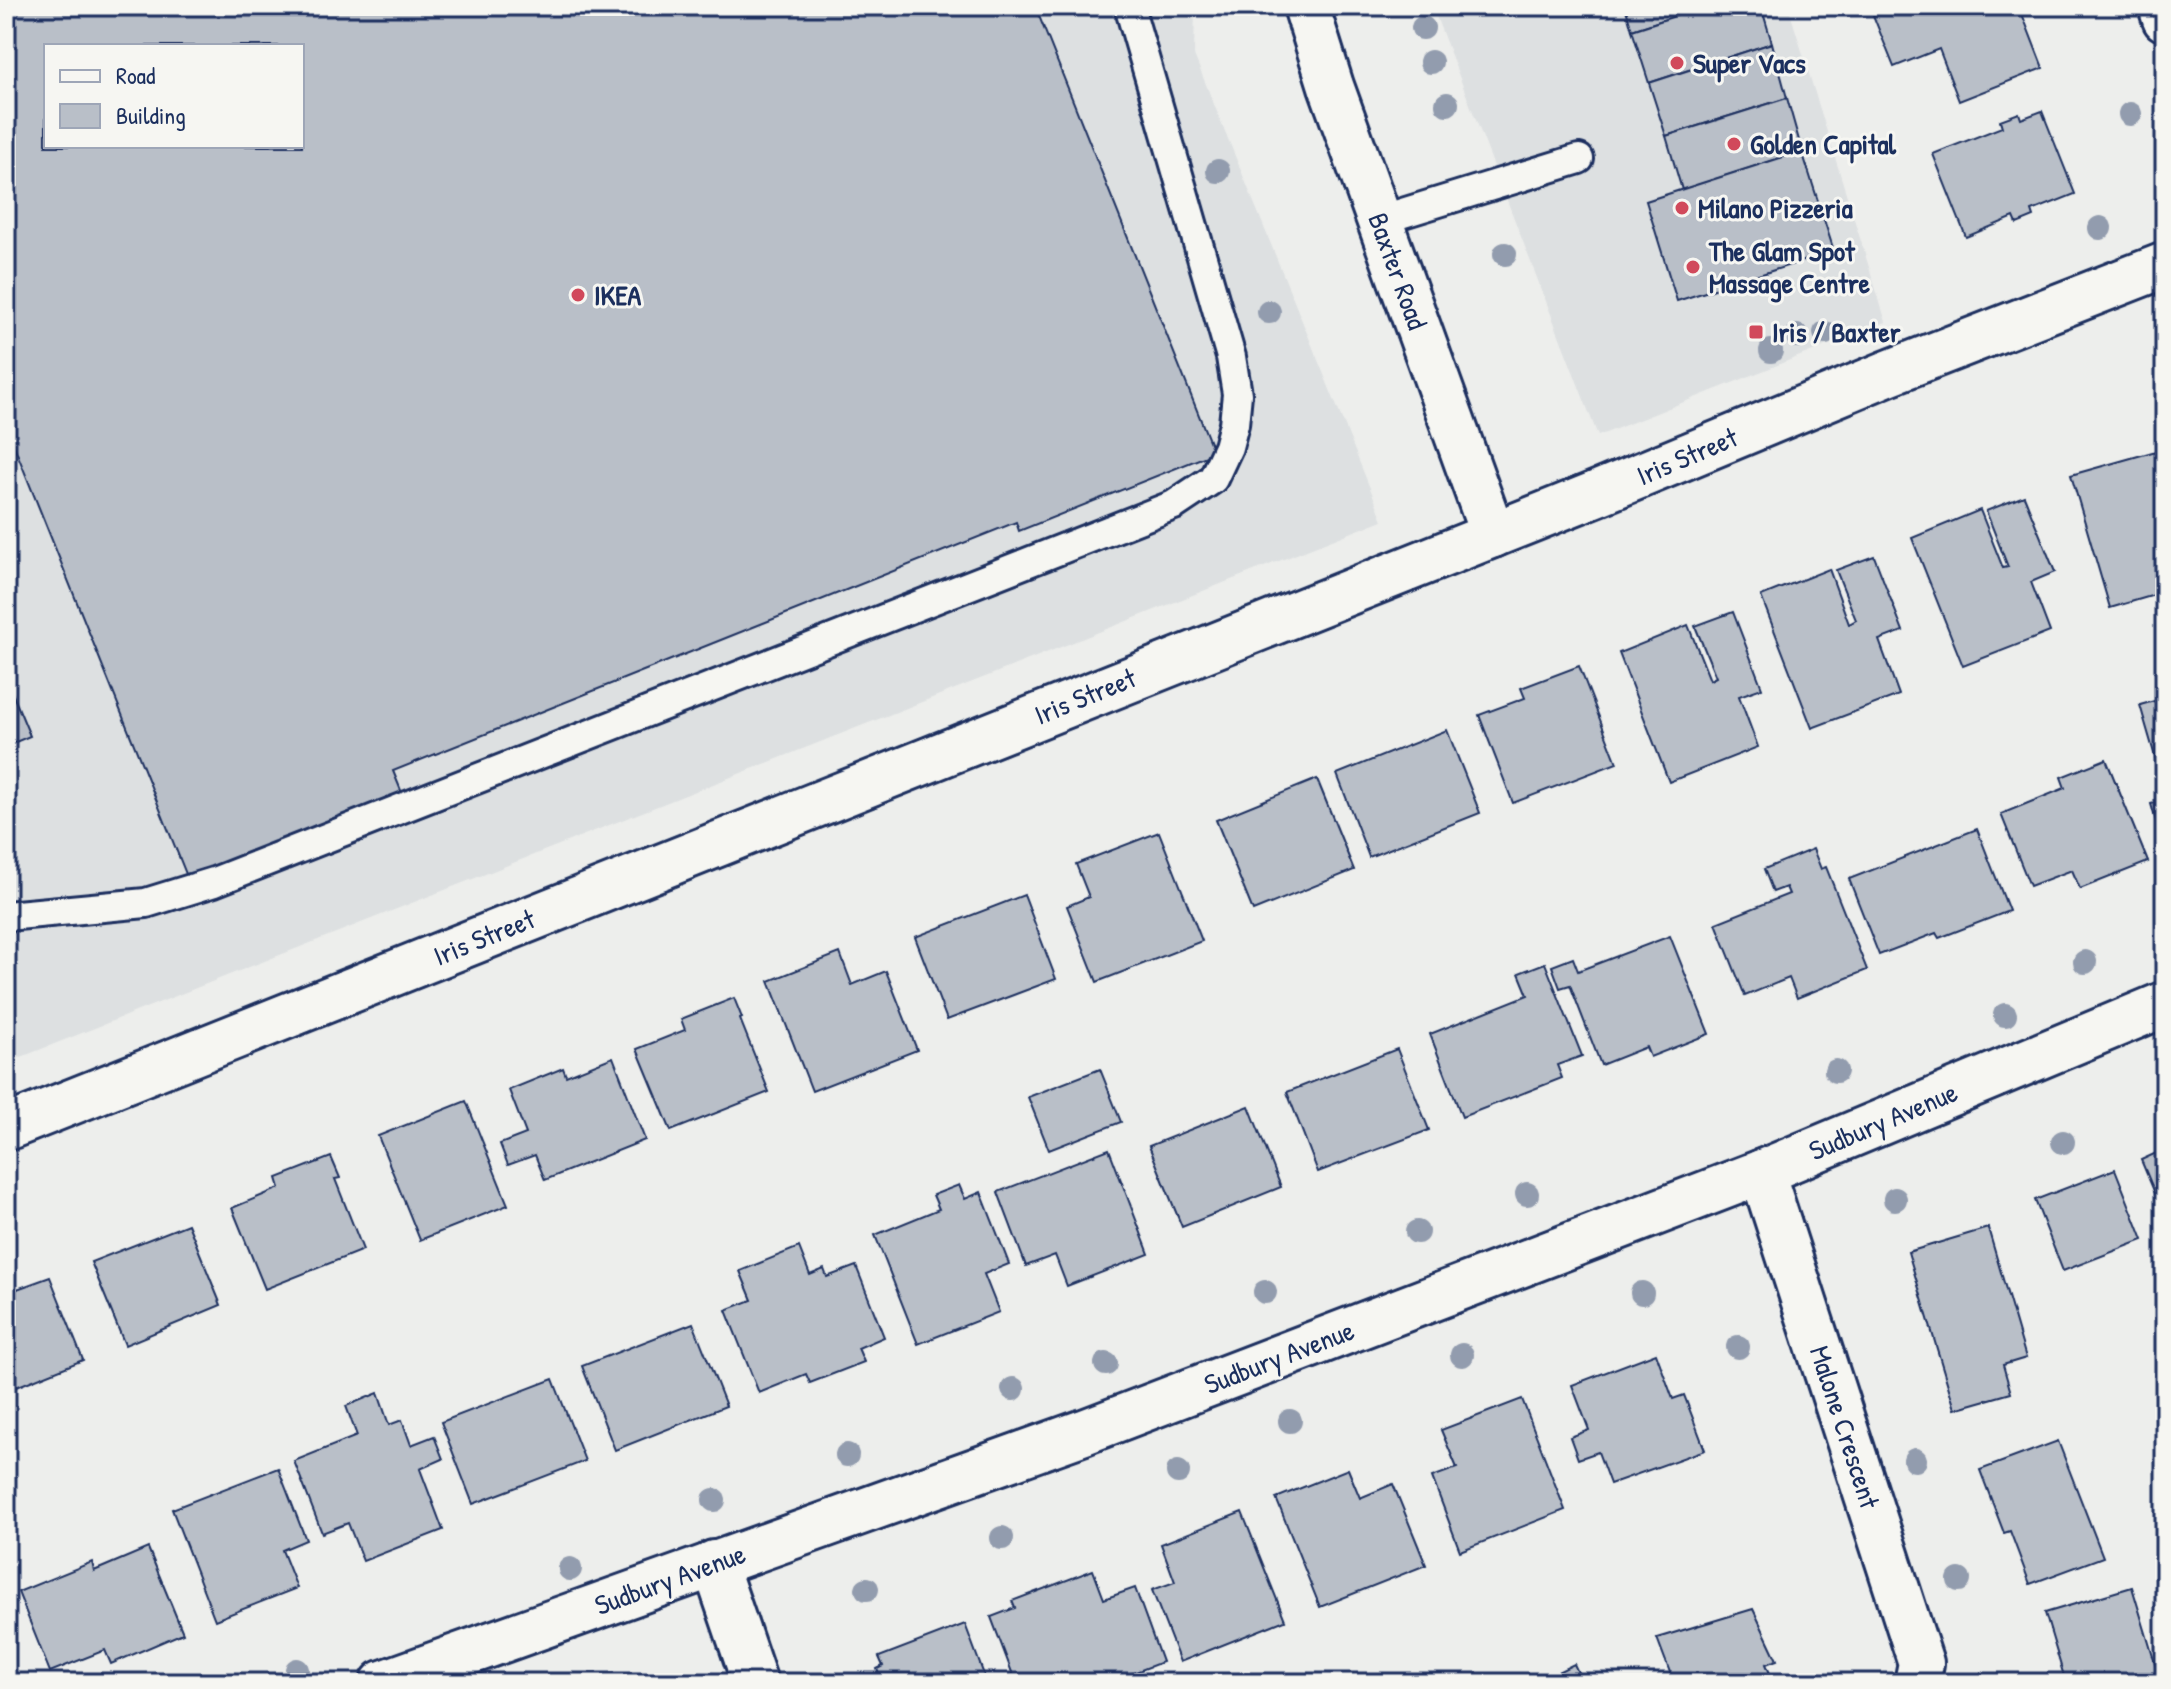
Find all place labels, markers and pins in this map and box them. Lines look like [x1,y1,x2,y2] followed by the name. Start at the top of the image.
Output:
[1693,44,1806,83] place label: Super Vacs
[1668,54,1686,72] marker: Super Vacs
[1750,125,1897,164] place label: Golden Capital
[1725,135,1743,153] marker: Golden Capital
[1698,189,1853,227] place label: Milano Pizzeria
[1673,199,1691,217] marker: Milano Pizzeria
[1708,232,1871,303] place label: The Glam Spot Massage Centre
[1684,258,1702,276] marker: The Glam Spot Massage Centre
[594,276,642,314] place label: IKEA
[569,286,587,304] marker: IKEA
[1772,313,1901,351] place label: Iris / Baxter
[1747,323,1765,341] marker: Iris / Baxter

